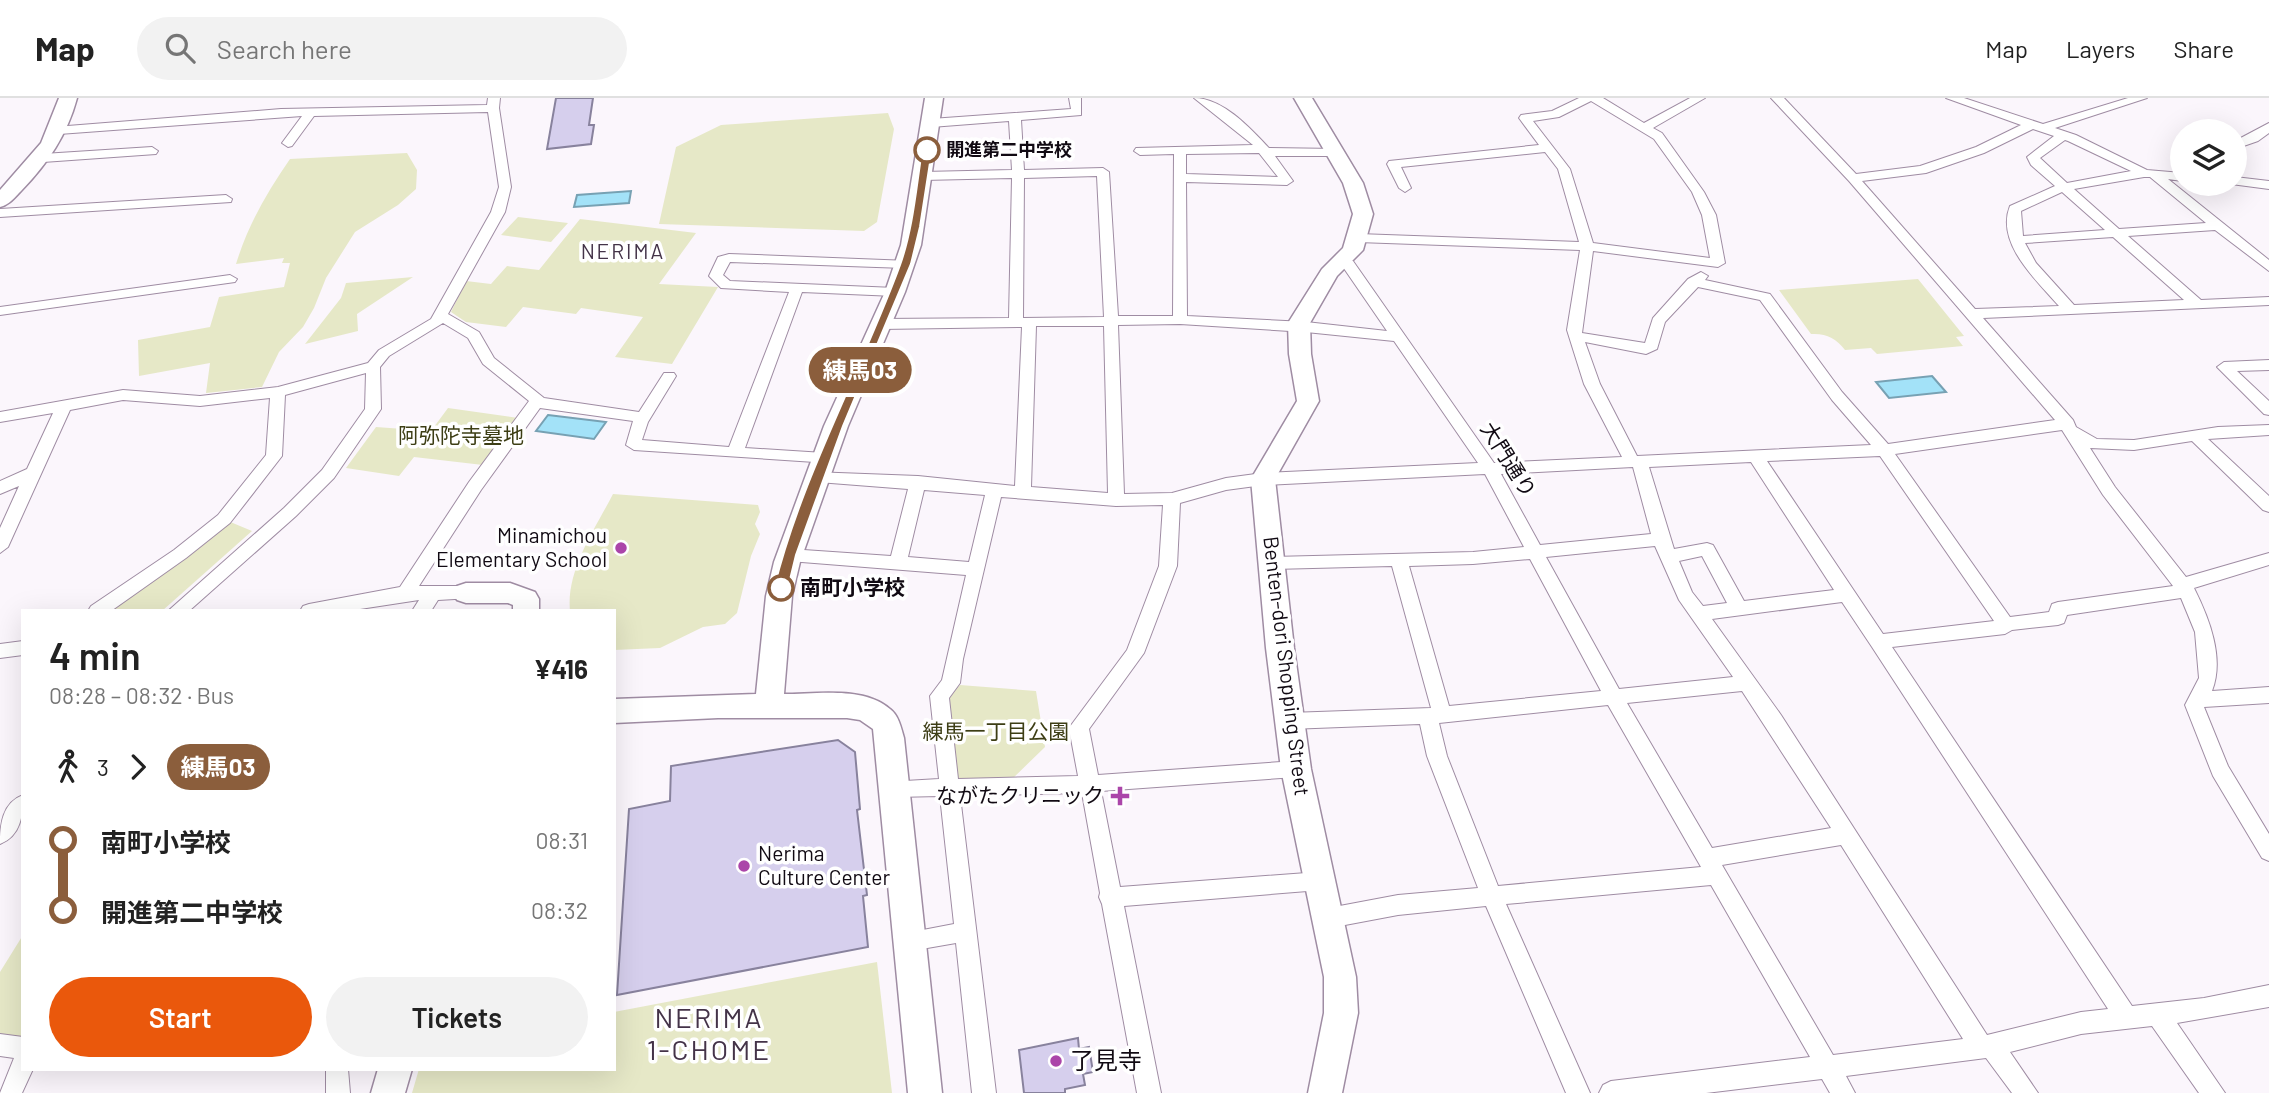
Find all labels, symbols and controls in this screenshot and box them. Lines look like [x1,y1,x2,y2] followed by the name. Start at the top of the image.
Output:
[137,17,627,80] search box
[35,28,95,68] text: Map
[161,29,199,67] icon: search
[217,33,352,64] text: Search here
[1985,34,2028,63] text: Map
[2066,34,2135,63] text: Layers
[2173,34,2234,63] text: Share
[2170,119,2247,196] map controls
[2170,119,2247,196] button: layers
[914,137,940,163] marker: 開進第二中学校
[946,138,1072,160] place label: 開進第二中学校
[581,238,665,263] district label: NERIMA
[811,347,909,393] line badge: 練馬03
[823,355,897,384] text: 練馬03
[1476,417,1542,501] street label: 大門通り
[398,422,524,447] park label: 阿弥陀寺墓地
[436,522,607,571] place label: Minamichou Elementary School
[1259,535,1316,797] street label: Benten-dori Shopping Street
[613,540,629,556] marker: Minamichou Elementary School
[800,574,905,599] place label: 南町小学校
[768,575,794,601] marker: 南町小学校
[49,632,141,678] text: 4 min
[534,653,588,684] text: ¥416
[49,681,234,709] text: 08:28 – 08:32 · Bus
[923,718,1070,743] park label: 練馬一丁目公園
[49,748,87,786] icon: walk
[119,748,157,786] icon: forward
[181,752,256,781] text: 練馬03
[97,753,109,781] text: 3
[936,782,1104,807] place label: ながたクリニック
[1110,786,1130,806] marker: ながたクリニック
[101,826,231,857] text: 南町小学校
[535,826,588,854] text: 08:31
[758,840,890,889] place label: Nerima Culture Center
[736,858,752,874] marker: Nerima Culture Center
[101,896,283,927] text: 開進第二中学校
[531,896,588,924] text: 08:32
[49,977,312,1057] button: Start
[326,977,588,1057] button: Tickets
[647,1000,771,1066] district label: NERIMA 1-CHOME
[1070,1045,1142,1074] place label: 了見寺
[1048,1053,1064,1069] marker: 了見寺

